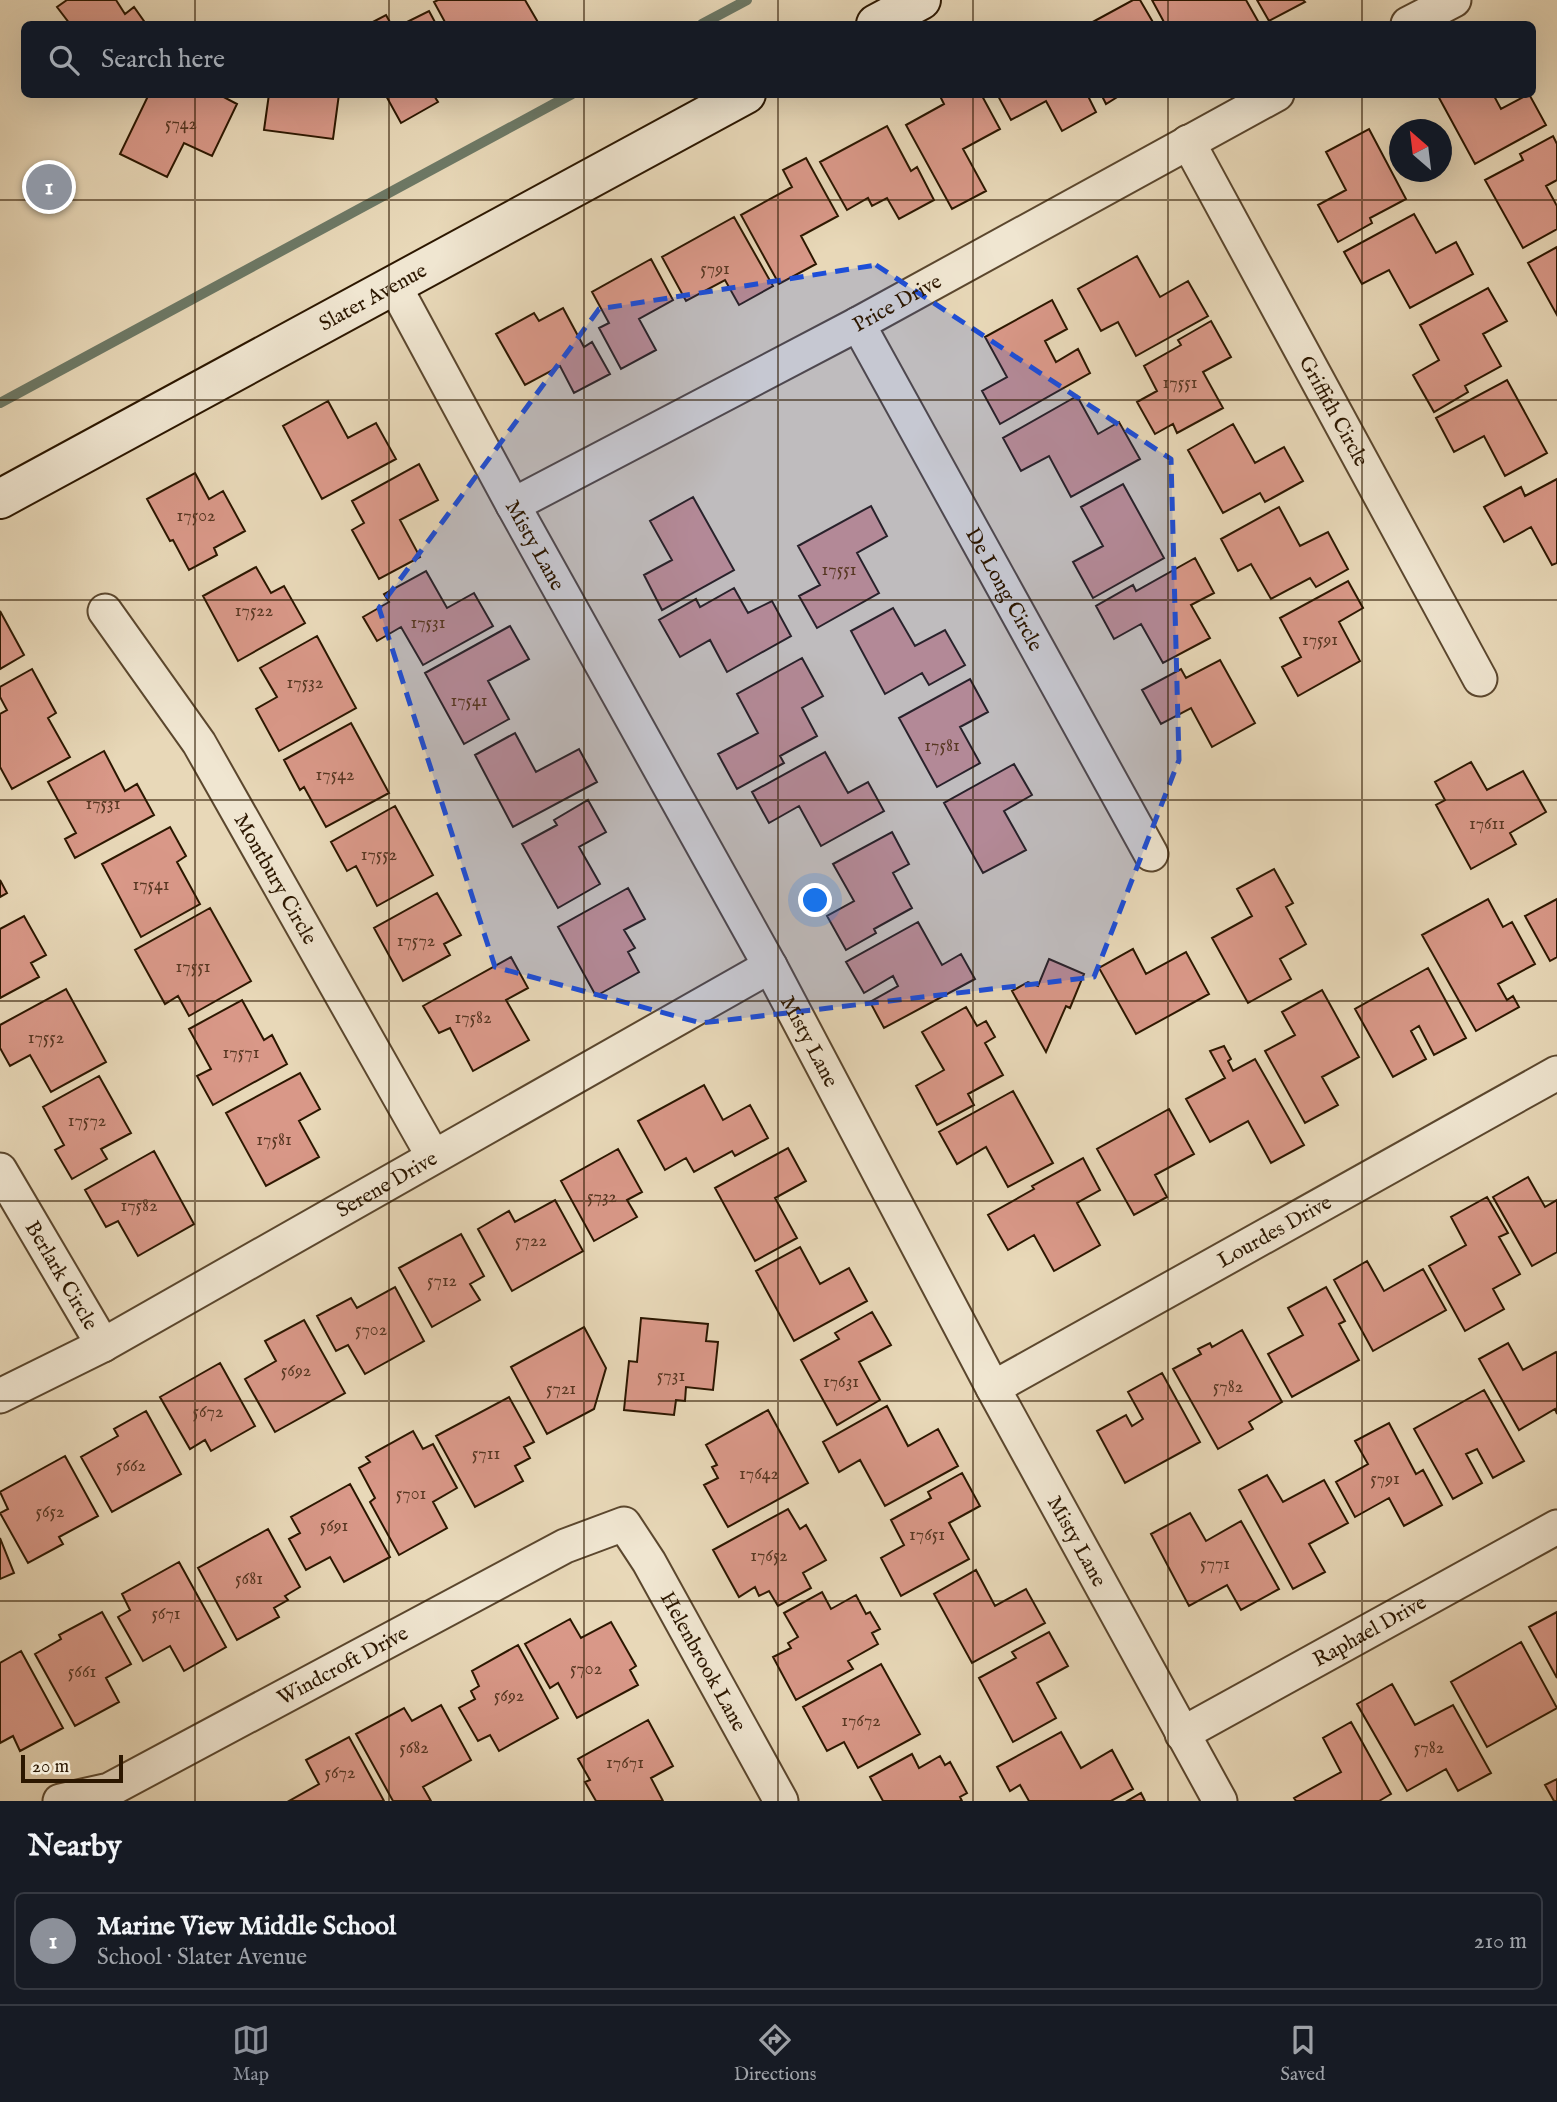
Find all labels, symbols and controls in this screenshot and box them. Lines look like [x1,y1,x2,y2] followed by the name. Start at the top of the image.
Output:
[21,21,1536,98] search box
[45,41,83,79] icon: search
[101,43,225,76] text: Search here
[165,113,197,136] house number: 5742
[1389,119,1452,182] north arrow
[26,161,72,213] pin: 1
[315,258,432,338] street label: Slater Avenue
[700,258,730,281] house number: 5791
[848,268,947,339] street label: Price Drive
[1292,351,1374,472] street label: Griffith Circle
[1163,372,1197,395] house number: 17551
[498,496,570,596] street label: Misty Lane
[177,505,215,528] house number: 17502
[958,523,1048,657] street label: De Long Circle
[822,559,856,582] house number: 17551
[235,600,273,623] house number: 17522
[410,612,446,635] house number: 17531
[1302,629,1338,652] house number: 17591
[287,672,323,695] house number: 17532
[450,690,488,713] house number: 17541
[924,735,960,758] house number: 17581
[316,764,354,787] house number: 17542
[85,793,121,816] house number: 17531
[227,809,323,950] street label: Montbury Circle
[1469,813,1505,836] house number: 17611
[361,844,397,867] house number: 17552
[132,874,170,897] house number: 17541
[798,883,832,917] your location
[397,930,435,953] house number: 17572
[176,956,210,979] house number: 17551
[773,992,844,1093] street label: Misty Lane
[454,1007,492,1030] house number: 17582
[28,1027,64,1050] house number: 17552
[223,1042,259,1065] house number: 17571
[68,1110,106,1133] house number: 17572
[256,1129,292,1152] house number: 17581
[332,1146,443,1225] street label: Serene Drive
[587,1186,617,1209] house number: 5732
[1213,1189,1337,1275] street label: Lourdes Drive
[120,1195,158,1218] house number: 17582
[18,1216,103,1336] street label: Berlark Circle
[515,1230,547,1253] house number: 5722
[427,1270,457,1293] house number: 5712
[355,1319,387,1342] house number: 5702
[281,1360,311,1383] house number: 5692
[657,1365,685,1388] house number: 5731
[823,1371,859,1394] house number: 17631
[1213,1376,1243,1399] house number: 5782
[546,1378,576,1401] house number: 5721
[193,1401,223,1424] house number: 5672
[472,1443,500,1466] house number: 5711
[116,1455,146,1478] house number: 5662
[739,1463,779,1486] house number: 17642
[1370,1468,1400,1491] house number: 5791
[396,1483,426,1506] house number: 5701
[1040,1492,1112,1592] street label: Misty Lane
[36,1501,64,1524] house number: 5652
[320,1515,348,1538] house number: 5691
[909,1524,945,1547] house number: 17651
[750,1545,788,1568] house number: 17652
[1200,1553,1230,1576] house number: 5771
[235,1568,263,1591] house number: 5681
[653,1587,752,1737] street label: Helenbrook Lane
[1309,1590,1432,1674] street label: Raphael Drive
[151,1603,181,1626] house number: 5671
[273,1620,414,1712] street label: Windcroft Drive
[570,1658,602,1681] house number: 5702
[68,1661,96,1684] house number: 5661
[494,1685,524,1708] house number: 5692
[841,1710,881,1733] house number: 17672
[399,1737,429,1760] house number: 5682
[1414,1737,1444,1760] house number: 5782
[21,1752,122,1784] scale bar
[606,1752,644,1775] house number: 17671
[32,1755,69,1779] text: 20 m
[325,1762,355,1785] house number: 5672
[28,1828,121,1866] text: Nearby
[97,1910,396,1943] text: Marine View Middle School
[49,1927,57,1956] text: 1
[1474,1927,1527,1956] text: 210 m
[97,1943,307,1972] text: School · Slater Avenue
[232,2021,270,2087] tab: Map
[734,2021,816,2087] tab: Directions
[1280,2021,1325,2087] tab: Saved

